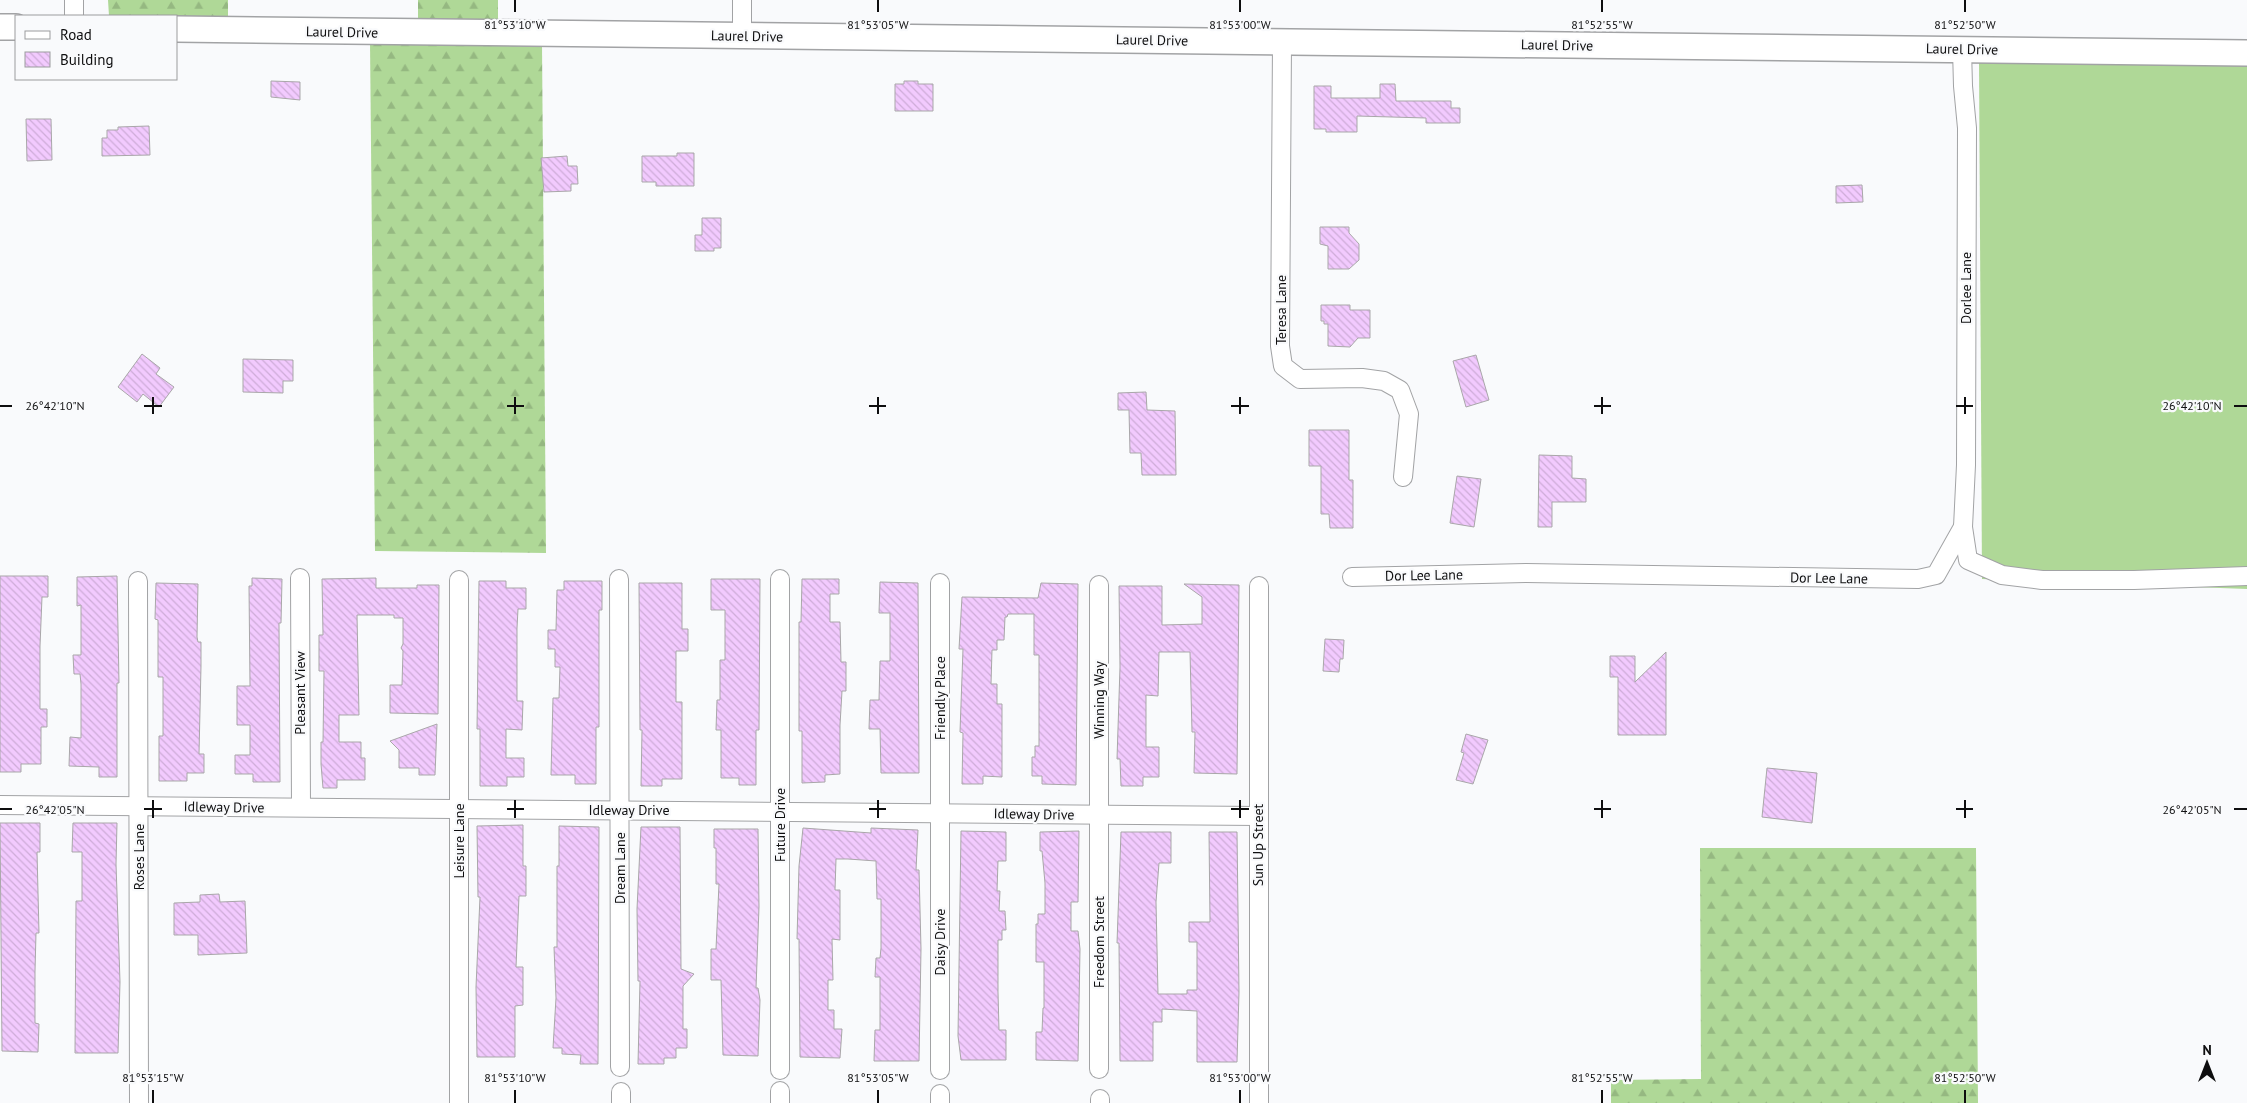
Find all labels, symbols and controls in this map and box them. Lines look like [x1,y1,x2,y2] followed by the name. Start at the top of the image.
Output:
[15,15,178,80] legend
[484,17,546,32] text: 81°53'10"W
[847,17,909,32] text: 81°53'05"W
[1209,17,1271,32] text: 81°53'00"W
[1571,17,1633,32] text: 81°52'55"W
[1934,17,1996,32] text: 81°52'50"W
[306,22,378,42] street label: Laurel Drive
[60,25,92,44] text: Road
[711,26,783,46] street label: Laurel Drive
[1116,30,1188,50] street label: Laurel Drive
[1521,35,1593,55] street label: Laurel Drive
[1926,39,1998,59] street label: Laurel Drive
[60,50,114,69] text: Building
[1957,252,1975,324] street label: Dorlee Lane
[1272,275,1290,345] street label: Teresa Lane
[25,398,85,413] text: 26°42'10"N
[2162,398,2222,413] text: 26°42'10"N
[1385,565,1463,585] street label: Dor Lee Lane
[1790,568,1868,588] street label: Dor Lee Lane
[291,651,309,735] street label: Pleasant View
[931,656,949,740] street label: Friendly Place
[1090,661,1108,739] street label: Winning Way
[771,788,789,862] street label: Future Drive
[183,797,265,817] street label: Idleway Drive
[588,801,670,819] street label: Idleway Drive
[25,802,85,817] text: 26°42'05"N
[2162,802,2222,817] text: 26°42'05"N
[1249,803,1267,886] street label: Sun Up Street
[450,804,468,879] street label: Leisure Lane
[993,804,1075,824] street label: Idleway Drive
[130,824,148,890] street label: Roses Lane
[611,832,629,904] street label: Dream Lane
[1090,896,1108,988] street label: Freedom Street
[931,909,949,975] street label: Daisy Drive
[2182,1038,2232,1088] north arrow
[2202,1041,2212,1059] text: N
[122,1070,184,1085] text: 81°53'15"W
[484,1070,546,1085] text: 81°53'10"W
[847,1070,909,1085] text: 81°53'05"W
[1209,1070,1271,1085] text: 81°53'00"W
[1571,1070,1633,1085] text: 81°52'55"W
[1934,1070,1996,1085] text: 81°52'50"W

